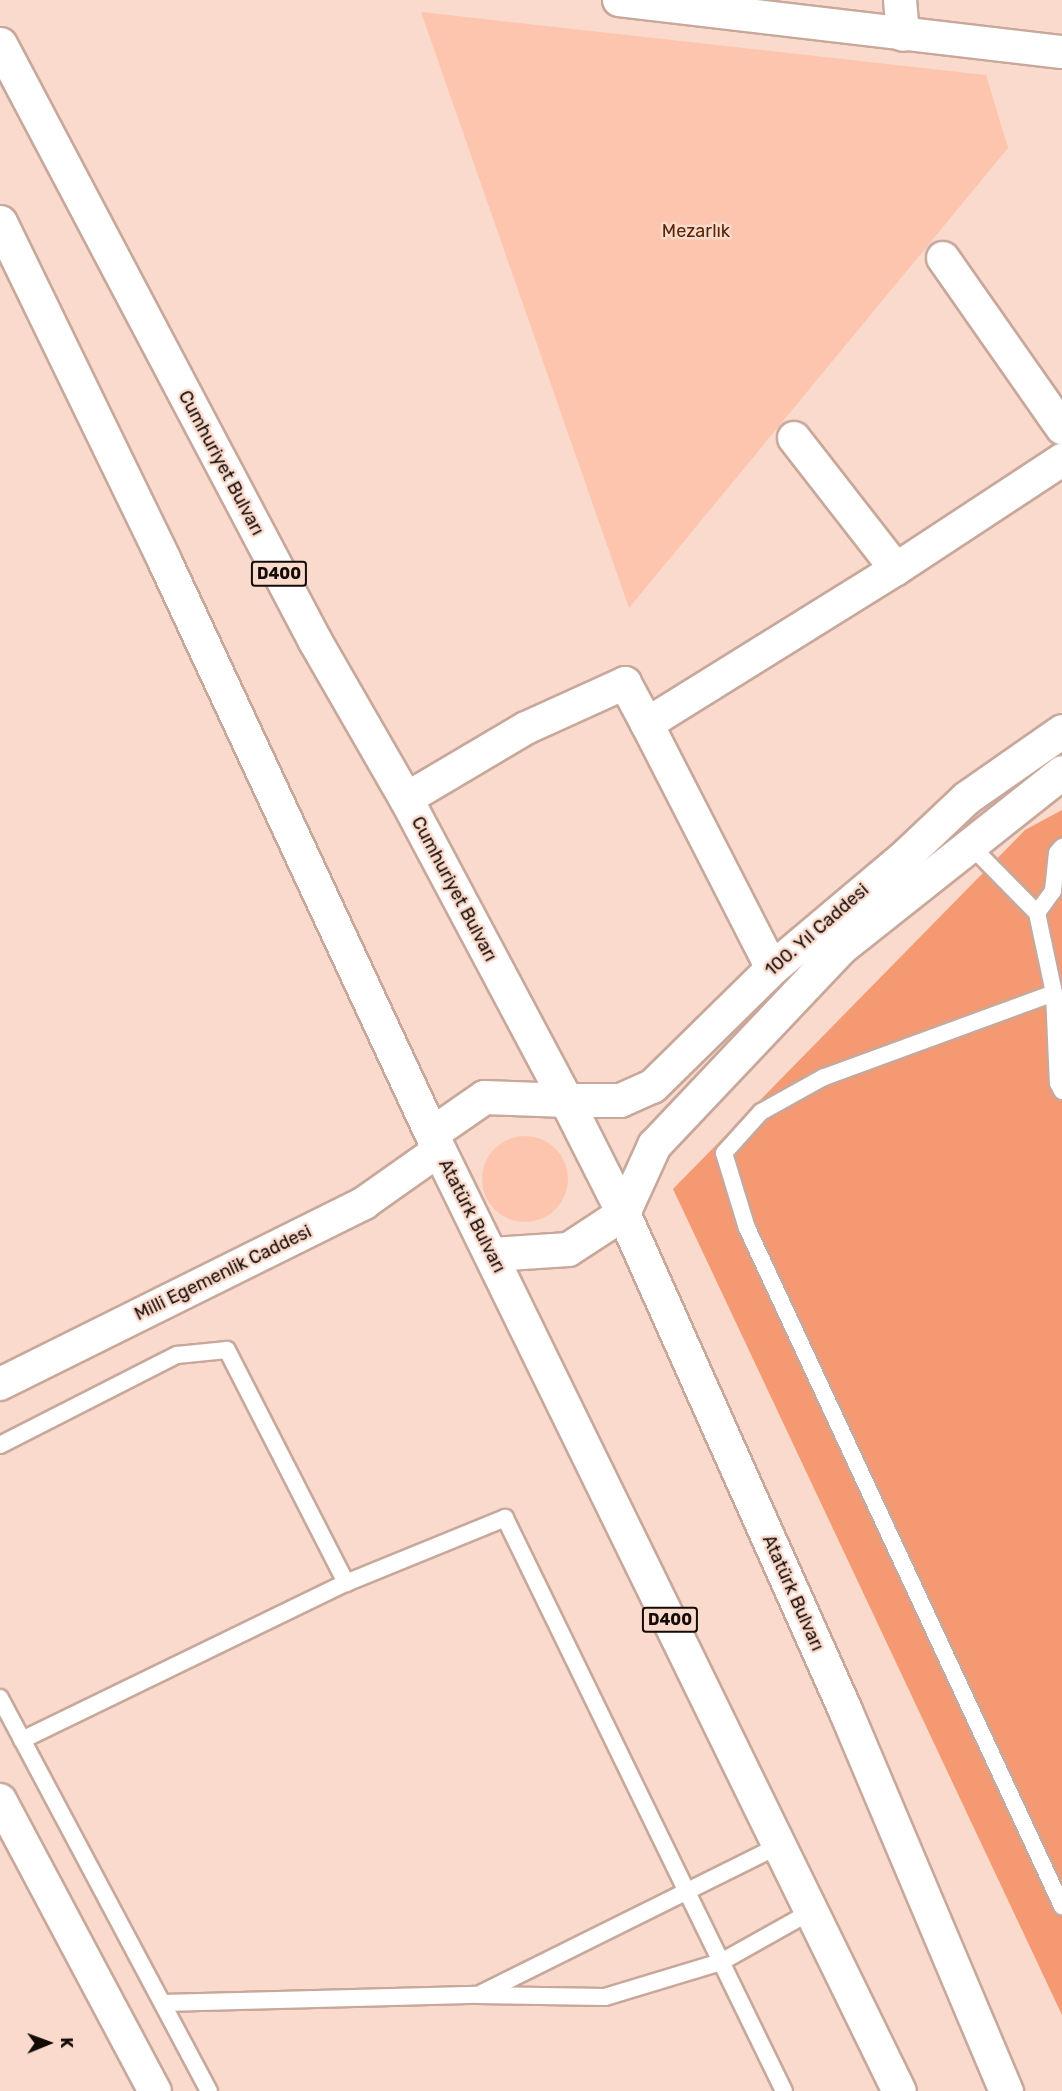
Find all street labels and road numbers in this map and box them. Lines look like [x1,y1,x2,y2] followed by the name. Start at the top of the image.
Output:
[174,387,268,539] street label: Cumhuriyet Bulvarı
[250,561,308,587] road number: D400
[407,813,501,965] street label: Cumhuriyet Bulvarı
[761,879,873,981] street label: 100. Yıl Caddesi
[434,1155,510,1277] street label: Atatürk Bulvarı
[131,1221,315,1325] street label: Milli Egemenlik Caddesi
[758,1532,828,1654] street label: Atatürk Bulvarı
[642,1607,698,1633] road number: D400

